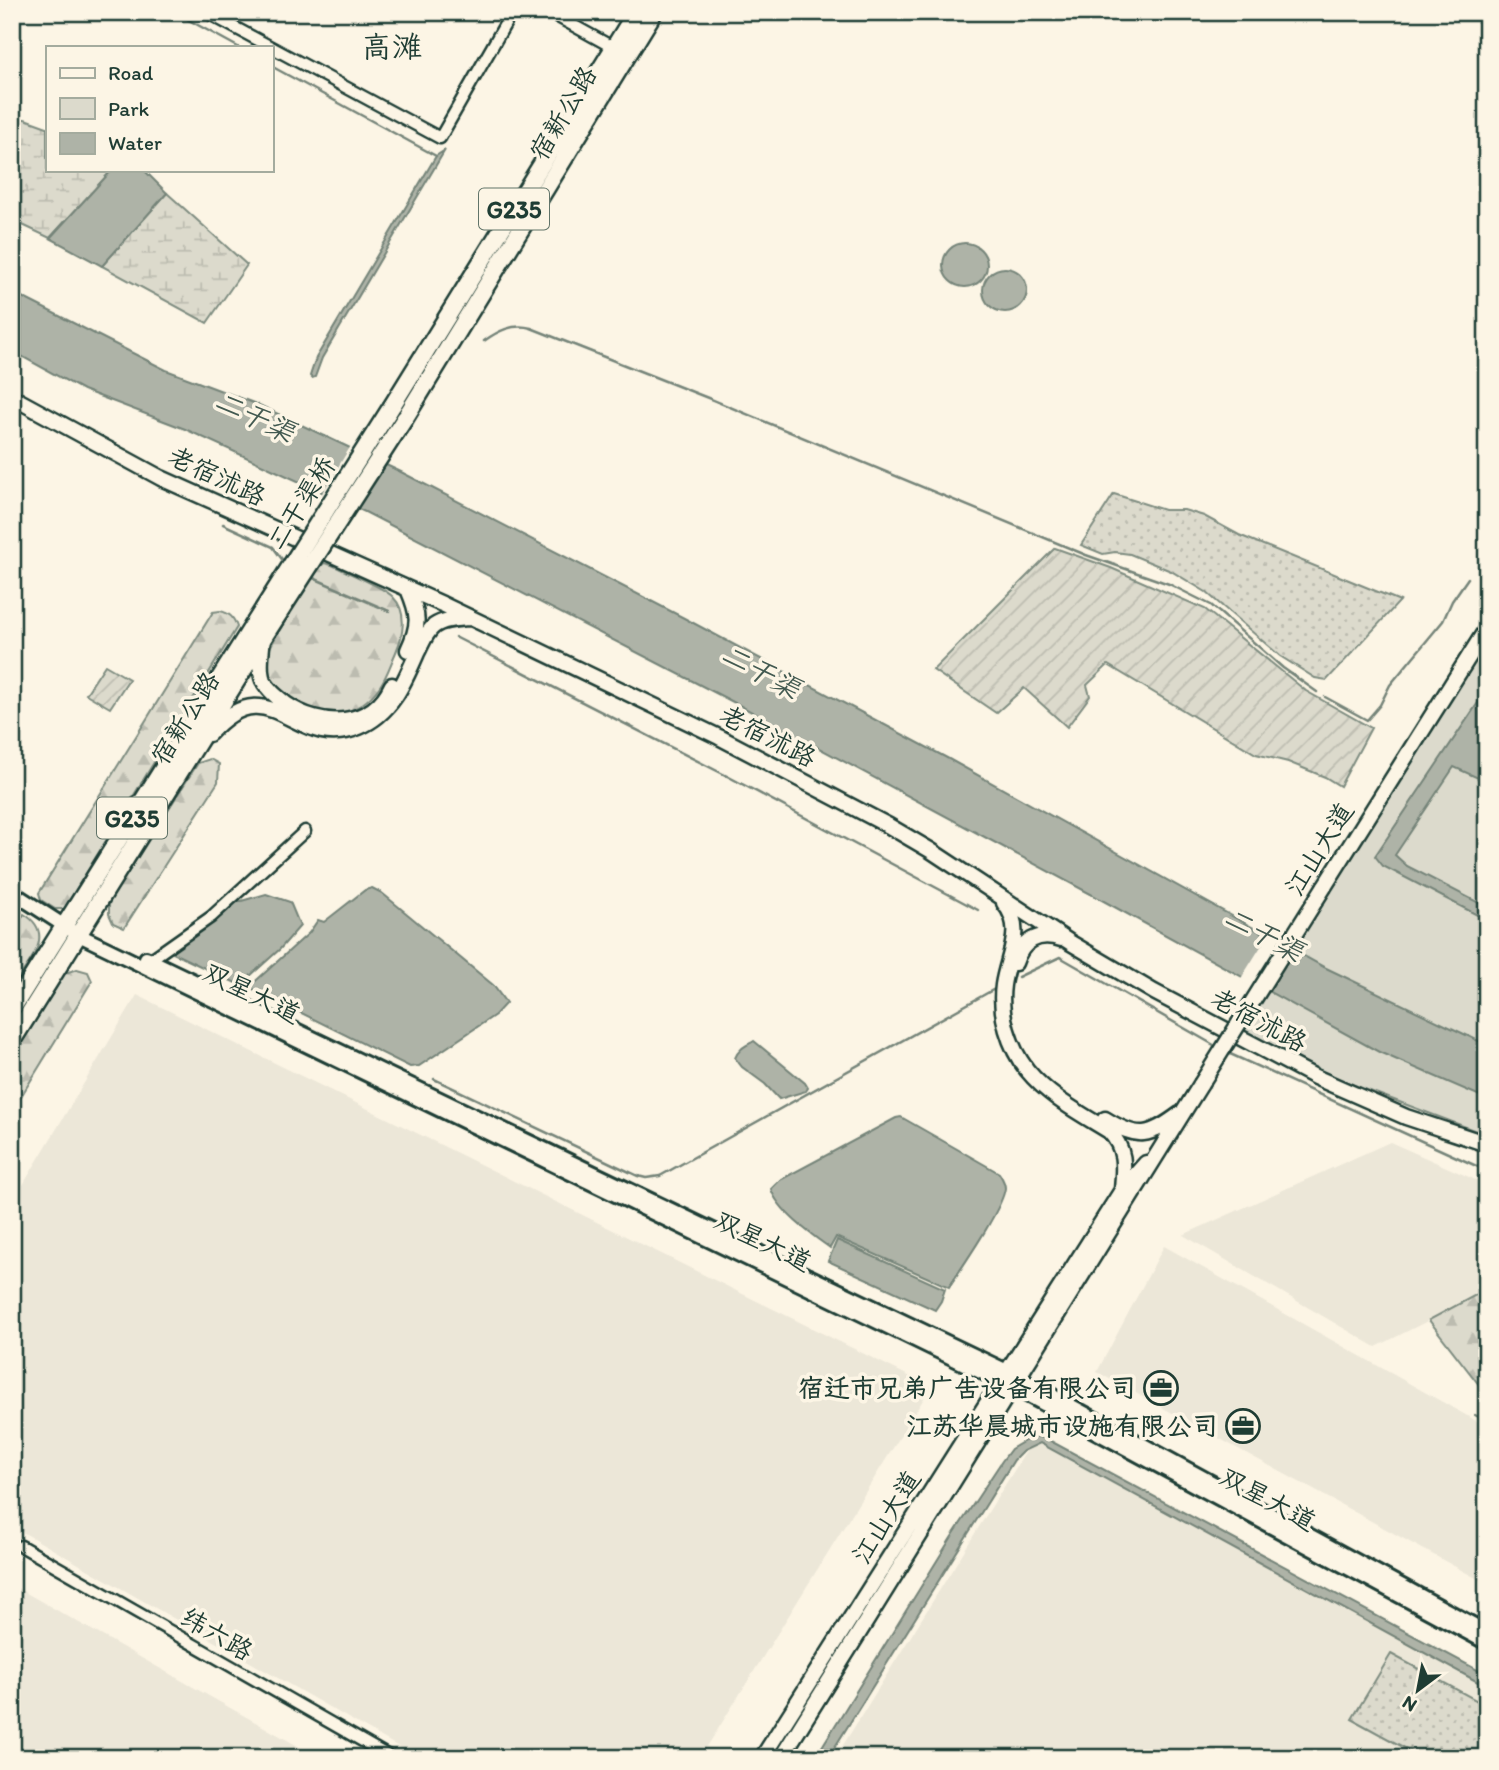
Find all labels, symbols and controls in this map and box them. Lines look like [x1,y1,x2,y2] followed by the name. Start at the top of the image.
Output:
[362,28,422,65] district label: 高滩
[46,46,273,172] legend
[108,60,154,85] text: Road
[522,60,604,166] street label: 宿新公路
[108,96,150,121] text: Park
[108,130,162,155] text: Water
[479,188,549,230] road number: G235
[210,383,302,450] water label: 二干渠
[163,440,271,512] street label: 老宿沭路
[260,450,342,556] street label: 二干渠桥
[716,636,808,707] water label: 二干渠
[144,665,226,771] street label: 宿新公路
[714,698,822,774] street label: 老宿沭路
[1278,796,1360,902] street label: 江山大道
[97,798,167,838] road number: G235
[1219,899,1311,970] water label: 二干渠
[198,956,306,1030] street label: 双星大道
[1206,981,1312,1059] street label: 老宿沭路
[709,1204,817,1278] street label: 双星大道
[1142,1369,1180,1407] office icon: 宿迁市兄弟广告设备有限公司
[798,1372,1136,1404] place label: 宿迁市兄弟广告设备有限公司
[1224,1407,1262,1445] office icon: 江苏华晨城市设施有限公司
[906,1410,1218,1442] place label: 江苏华晨城市设施有限公司
[1215,1460,1321,1538] street label: 双星大道
[845,1464,927,1570] street label: 江山大道
[175,1601,259,1667] street label: 纬六路
[1384,1654,1454,1724] north arrow
[1398,1691,1421,1717] text: N

